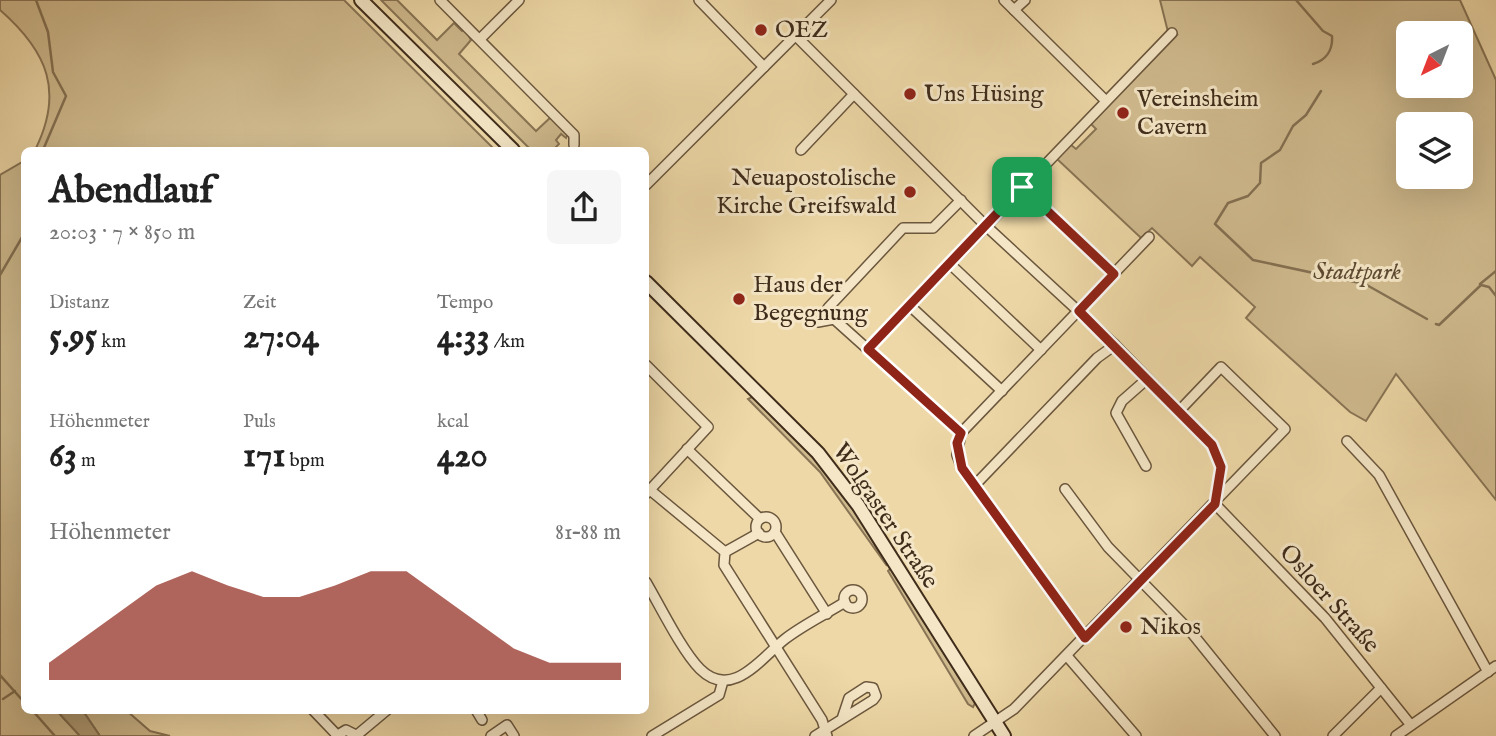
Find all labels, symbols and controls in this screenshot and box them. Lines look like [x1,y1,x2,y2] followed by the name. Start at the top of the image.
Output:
[775,15,828,46] place label: OEZ
[1396,21,1474,98] north arrow
[1396,21,1473,189] map controls
[753,22,769,38] marker: OEZ
[924,79,1045,110] place label: Uns Hüsing
[1136,84,1259,143] place label: Vereinsheim Cavern
[902,86,918,102] marker: Uns Hüsing
[1115,105,1131,121] marker: Vereinsheim Cavern
[1396,112,1473,189] button: layers
[992,157,1052,217] pin
[716,163,896,222] place label: Neuapostolische Kirche Greifswald
[49,168,213,216] text: Abendlauf
[1003,168,1041,206] icon: arrive
[547,170,621,244] button: share
[902,184,918,200] marker: Neuapostolische Kirche Greifswald
[49,218,195,247] text: 20:03 · 7 × 850 m
[1313,257,1401,288] park label: Stadtpark
[753,270,869,329] place label: Haus der Begegnung
[49,291,110,315] text: Distanz
[243,291,277,315] text: Zeit
[437,291,493,315] text: Tempo
[731,291,747,307] marker: Haus der Begegnung
[49,315,97,360] text: 5.95
[243,315,319,360] text: 27:04
[437,315,490,360] text: 4:33
[97,330,126,354] text: km
[490,330,525,354] text: /km
[49,410,150,434] text: Höhenmeter
[243,410,276,434] text: Puls
[437,410,469,434] text: kcal
[49,434,77,479] text: 63
[243,434,285,479] text: 171
[437,434,488,479] text: 420
[825,437,945,595] street label: Wolgaster Straße
[77,449,96,473] text: m
[285,449,325,473] text: bpm
[49,518,171,547] text: Höhenmeter
[555,518,621,547] text: 81–88 m
[1272,538,1386,660] street label: Osloer Straße
[1140,612,1201,643] place label: Nikos
[1118,619,1134,635] marker: Nikos

